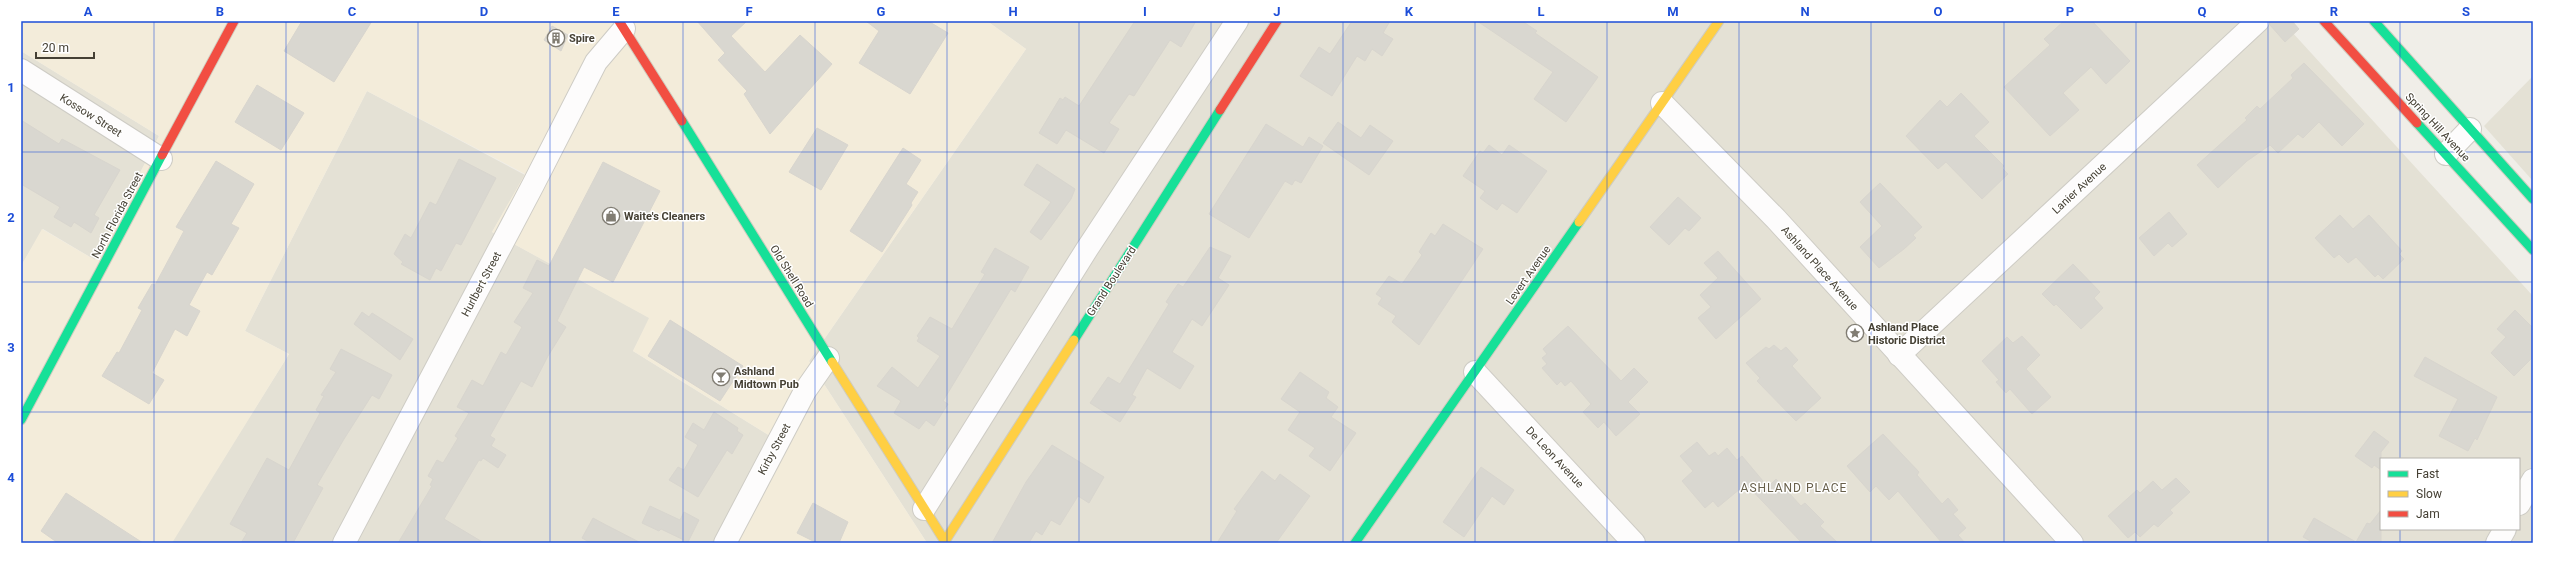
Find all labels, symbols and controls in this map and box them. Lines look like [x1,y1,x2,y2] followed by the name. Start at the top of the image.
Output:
[84,4,93,19] text: A
[216,4,224,19] text: B
[348,4,357,19] text: C
[480,4,488,19] text: D
[612,4,620,19] text: E
[745,4,753,19] text: F
[877,4,886,19] text: G
[1008,4,1018,19] text: H
[1143,4,1147,19] text: I
[1273,4,1281,19] text: J
[1405,4,1414,19] text: K
[1537,4,1545,19] text: L
[1667,4,1679,19] text: M
[1800,4,1810,19] text: N
[1934,4,1943,19] text: O
[2066,4,2074,19] text: P
[2198,4,2207,19] text: Q
[2330,4,2339,19] text: R
[2462,4,2470,19] text: S
[546,28,566,48] building icon: Spire
[569,32,595,45] place label: Spire
[36,34,94,60] scale bar
[42,41,69,55] text: 20 m
[7,80,15,95] text: 1
[2403,90,2473,164] street label: Spring Hill Avenue
[57,91,124,140] street label: Kossow Street
[2050,160,2109,217] street label: Lanier Avenue
[89,170,146,261] street label: North Florida Street
[601,206,621,226] shop icon: Waite's Cleaners
[7,210,15,225] text: 2
[624,210,706,223] place label: Waite's Cleaners
[1779,224,1861,313] street label: Ashland Place Avenue
[767,243,816,310] street label: Old Shell Road
[1503,243,1554,307] street label: Levert Avenue
[1084,244,1139,319] street label: Grand Boulevard
[459,249,504,319] street label: Hurlbert Street
[1868,321,1946,347] place label: Ashland Place Historic District
[1845,323,1865,343] place icon: Ashland Place Historic District
[7,340,15,355] text: 3
[734,365,799,391] place label: Ashland Midtown Pub
[711,367,731,387] bar icon: Ashland Midtown Pub
[755,421,794,477] street label: Kirby Street
[1523,424,1586,491] street label: De Leon Avenue
[2380,458,2520,530] legend
[2416,467,2439,481] text: Fast
[7,470,15,485] text: 4
[1741,481,1847,495] district label: ASHLAND PLACE
[2416,487,2442,501] text: Slow
[2416,507,2440,521] text: Jam

